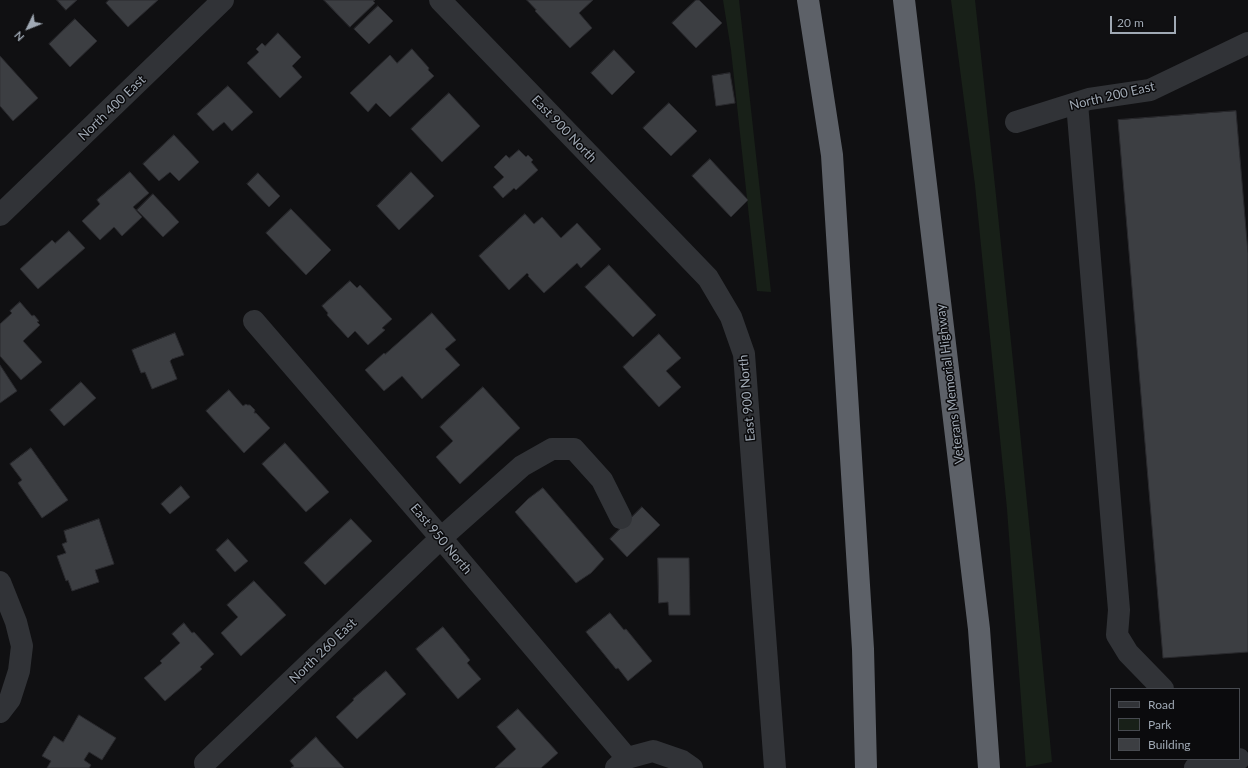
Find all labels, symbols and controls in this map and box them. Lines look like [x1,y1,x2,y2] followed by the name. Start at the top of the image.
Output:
[8,8,48,48] north arrow
[1112,8,1178,34] scale bar
[1117,15,1144,30] text: 20 m
[11,29,27,44] text: N
[75,72,149,144] street label: North 400 East
[1068,79,1156,113] street label: North 200 East
[528,92,600,166] street label: East 900 North
[932,303,968,465] street label: Veterans Memorial Highway
[735,354,759,442] street label: East 900 North
[407,501,475,577] street label: East 950 North
[286,615,360,687] street label: North 260 East
[1110,688,1240,760] legend
[1148,697,1175,712] text: Road
[1148,717,1171,732] text: Park
[1148,737,1191,752] text: Building

